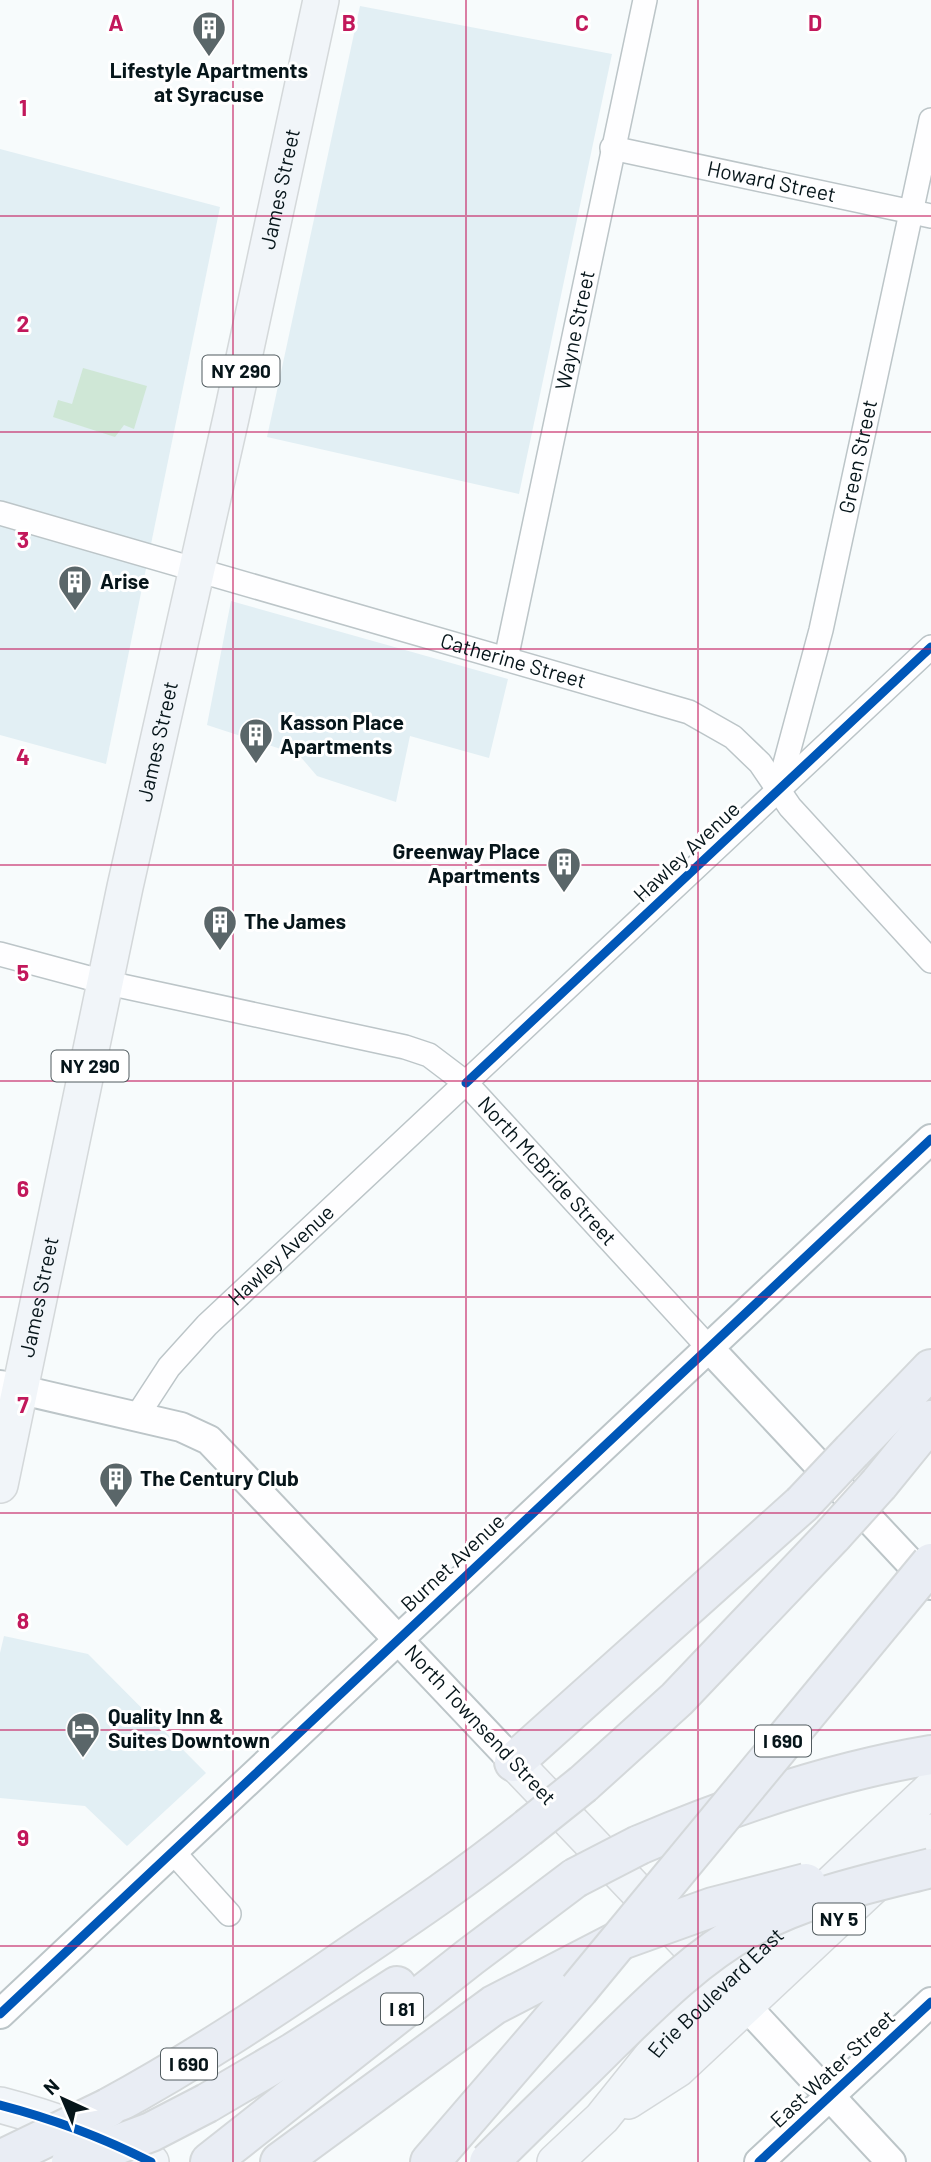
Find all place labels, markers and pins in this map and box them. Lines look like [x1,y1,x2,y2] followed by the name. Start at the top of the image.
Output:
[190,9,228,58] building icon: Lifestyle Apartments at Syracuse
[110,57,308,106] place label: Lifestyle Apartments at Syracuse
[56,563,94,612] building icon: Arise
[100,568,150,593] place label: Arise
[280,709,404,758] place label: Kasson Place Apartments
[237,716,275,765] building icon: Kasson Place Apartments
[393,838,540,887] place label: Greenway Place Apartments
[545,845,583,894] building icon: Greenway Place Apartments
[201,903,239,952] building icon: The James
[244,908,346,933] place label: The James
[97,1460,135,1509] building icon: The Century Club
[140,1465,299,1490] place label: The Century Club
[108,1703,270,1752] place label: Quality Inn & Suites Downtown
[64,1710,102,1759] hotel icon: Quality Inn & Suites Downtown

